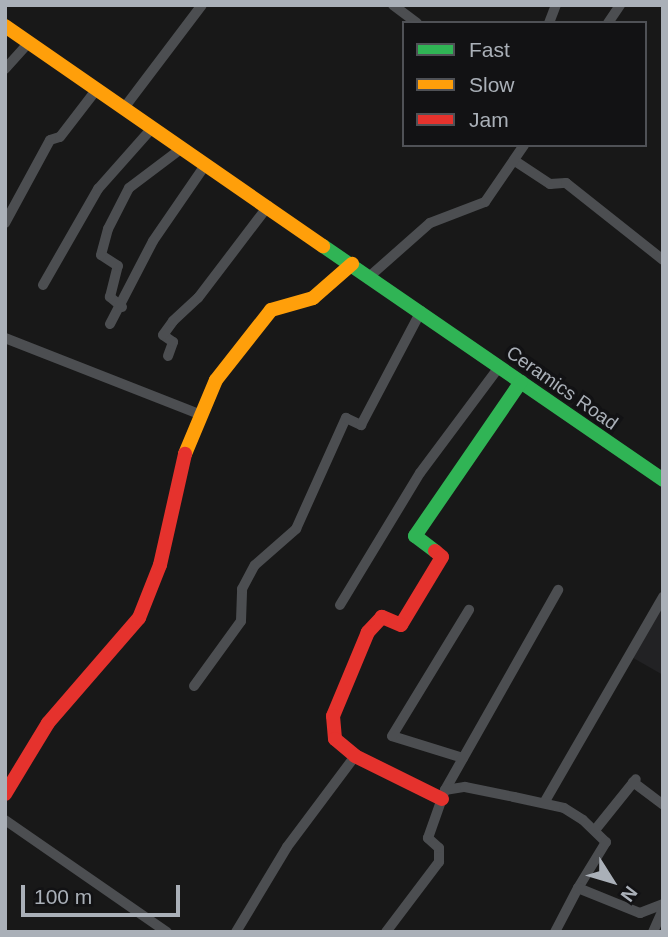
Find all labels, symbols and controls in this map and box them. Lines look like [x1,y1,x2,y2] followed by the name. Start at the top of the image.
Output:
[402,21,647,147] legend
[469,38,510,61] text: Fast
[469,73,515,96] text: Slow
[469,108,509,131] text: Jam
[502,341,622,435] street label: Ceramics Road
[577,846,647,916] north arrow
[24,870,184,914] scale bar
[617,882,642,906] text: N
[34,885,92,908] text: 100 m

